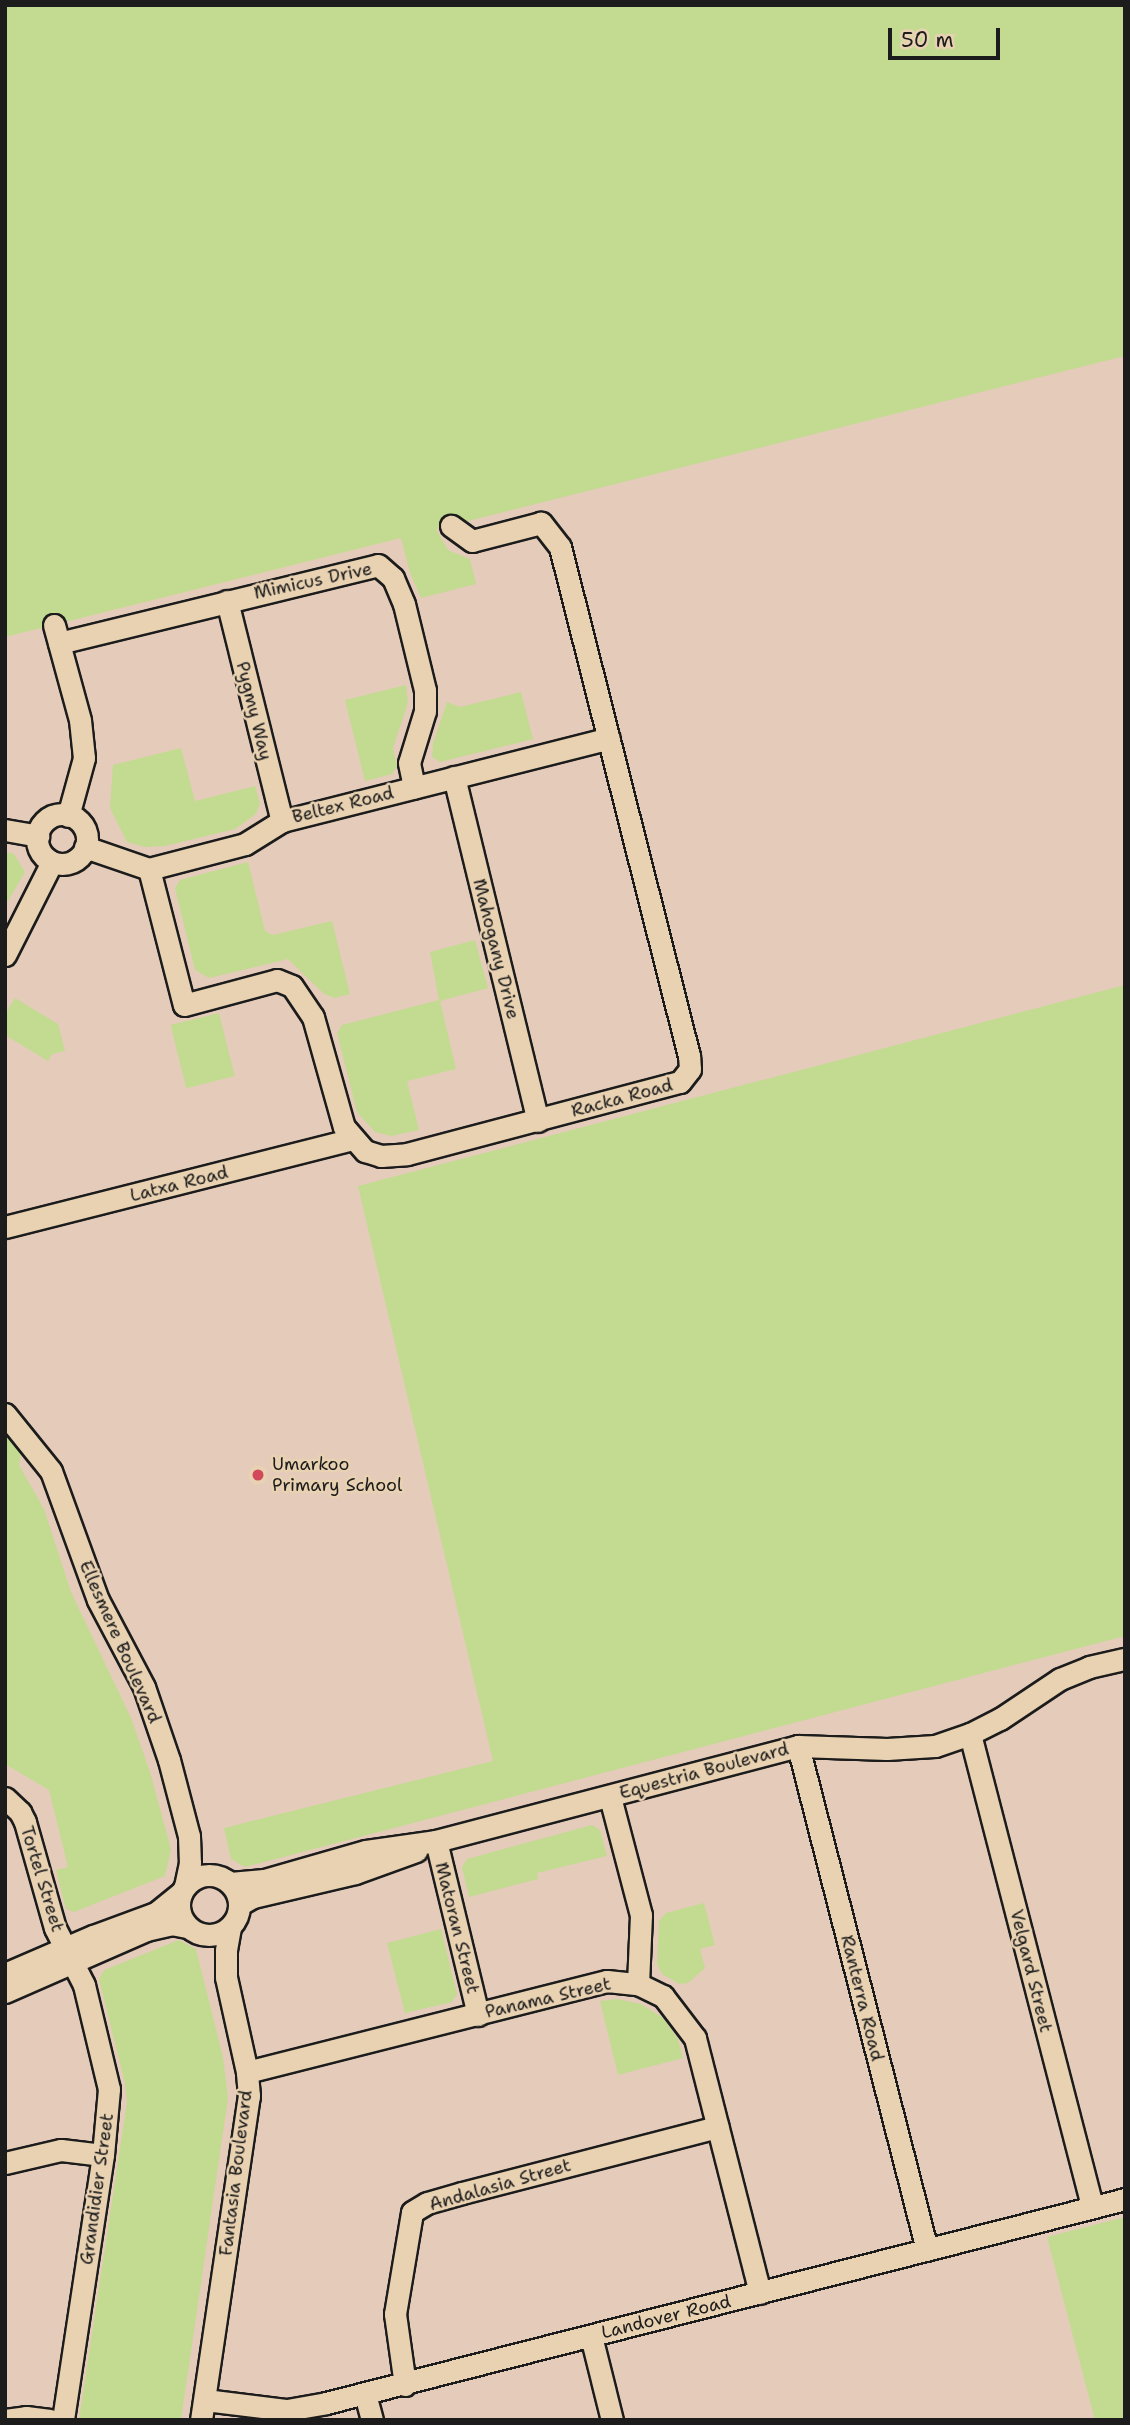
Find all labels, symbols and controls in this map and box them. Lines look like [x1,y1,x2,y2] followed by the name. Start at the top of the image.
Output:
[892,14,1004,58] scale bar
[901,26,954,54] text: 50 m
[252,558,374,604] street label: Mimicus Drive
[231,659,277,763] street label: Pygmy Way
[290,782,396,828] street label: Beltex Road
[468,877,524,1021] street label: Mahogany Drive
[569,1074,675,1122] street label: Racka Road
[128,1161,230,1207] street label: Latxa Road
[272,1454,402,1496] place label: Umarkoo Primary School
[250,1467,266,1483] marker: Umarkoo Primary School
[74,1557,166,1727] street label: Ellesmere Boulevard
[617,1738,791,1804] street label: Equestria Boulevard
[16,1823,68,1935] street label: Tortel Street
[430,1860,484,1996] street label: Matoran Street
[1005,1907,1057,2035] street label: Velgard Street
[836,1933,888,2063] street label: Ranterra Road
[483,1973,613,2023] street label: Panama Street
[215,2089,257,2257] street label: Fantasia Boulevard
[76,2112,118,2266] street label: Grandidier Street
[427,2154,573,2216] street label: Andalasia Street
[599,2290,733,2344] street label: Landover Road

